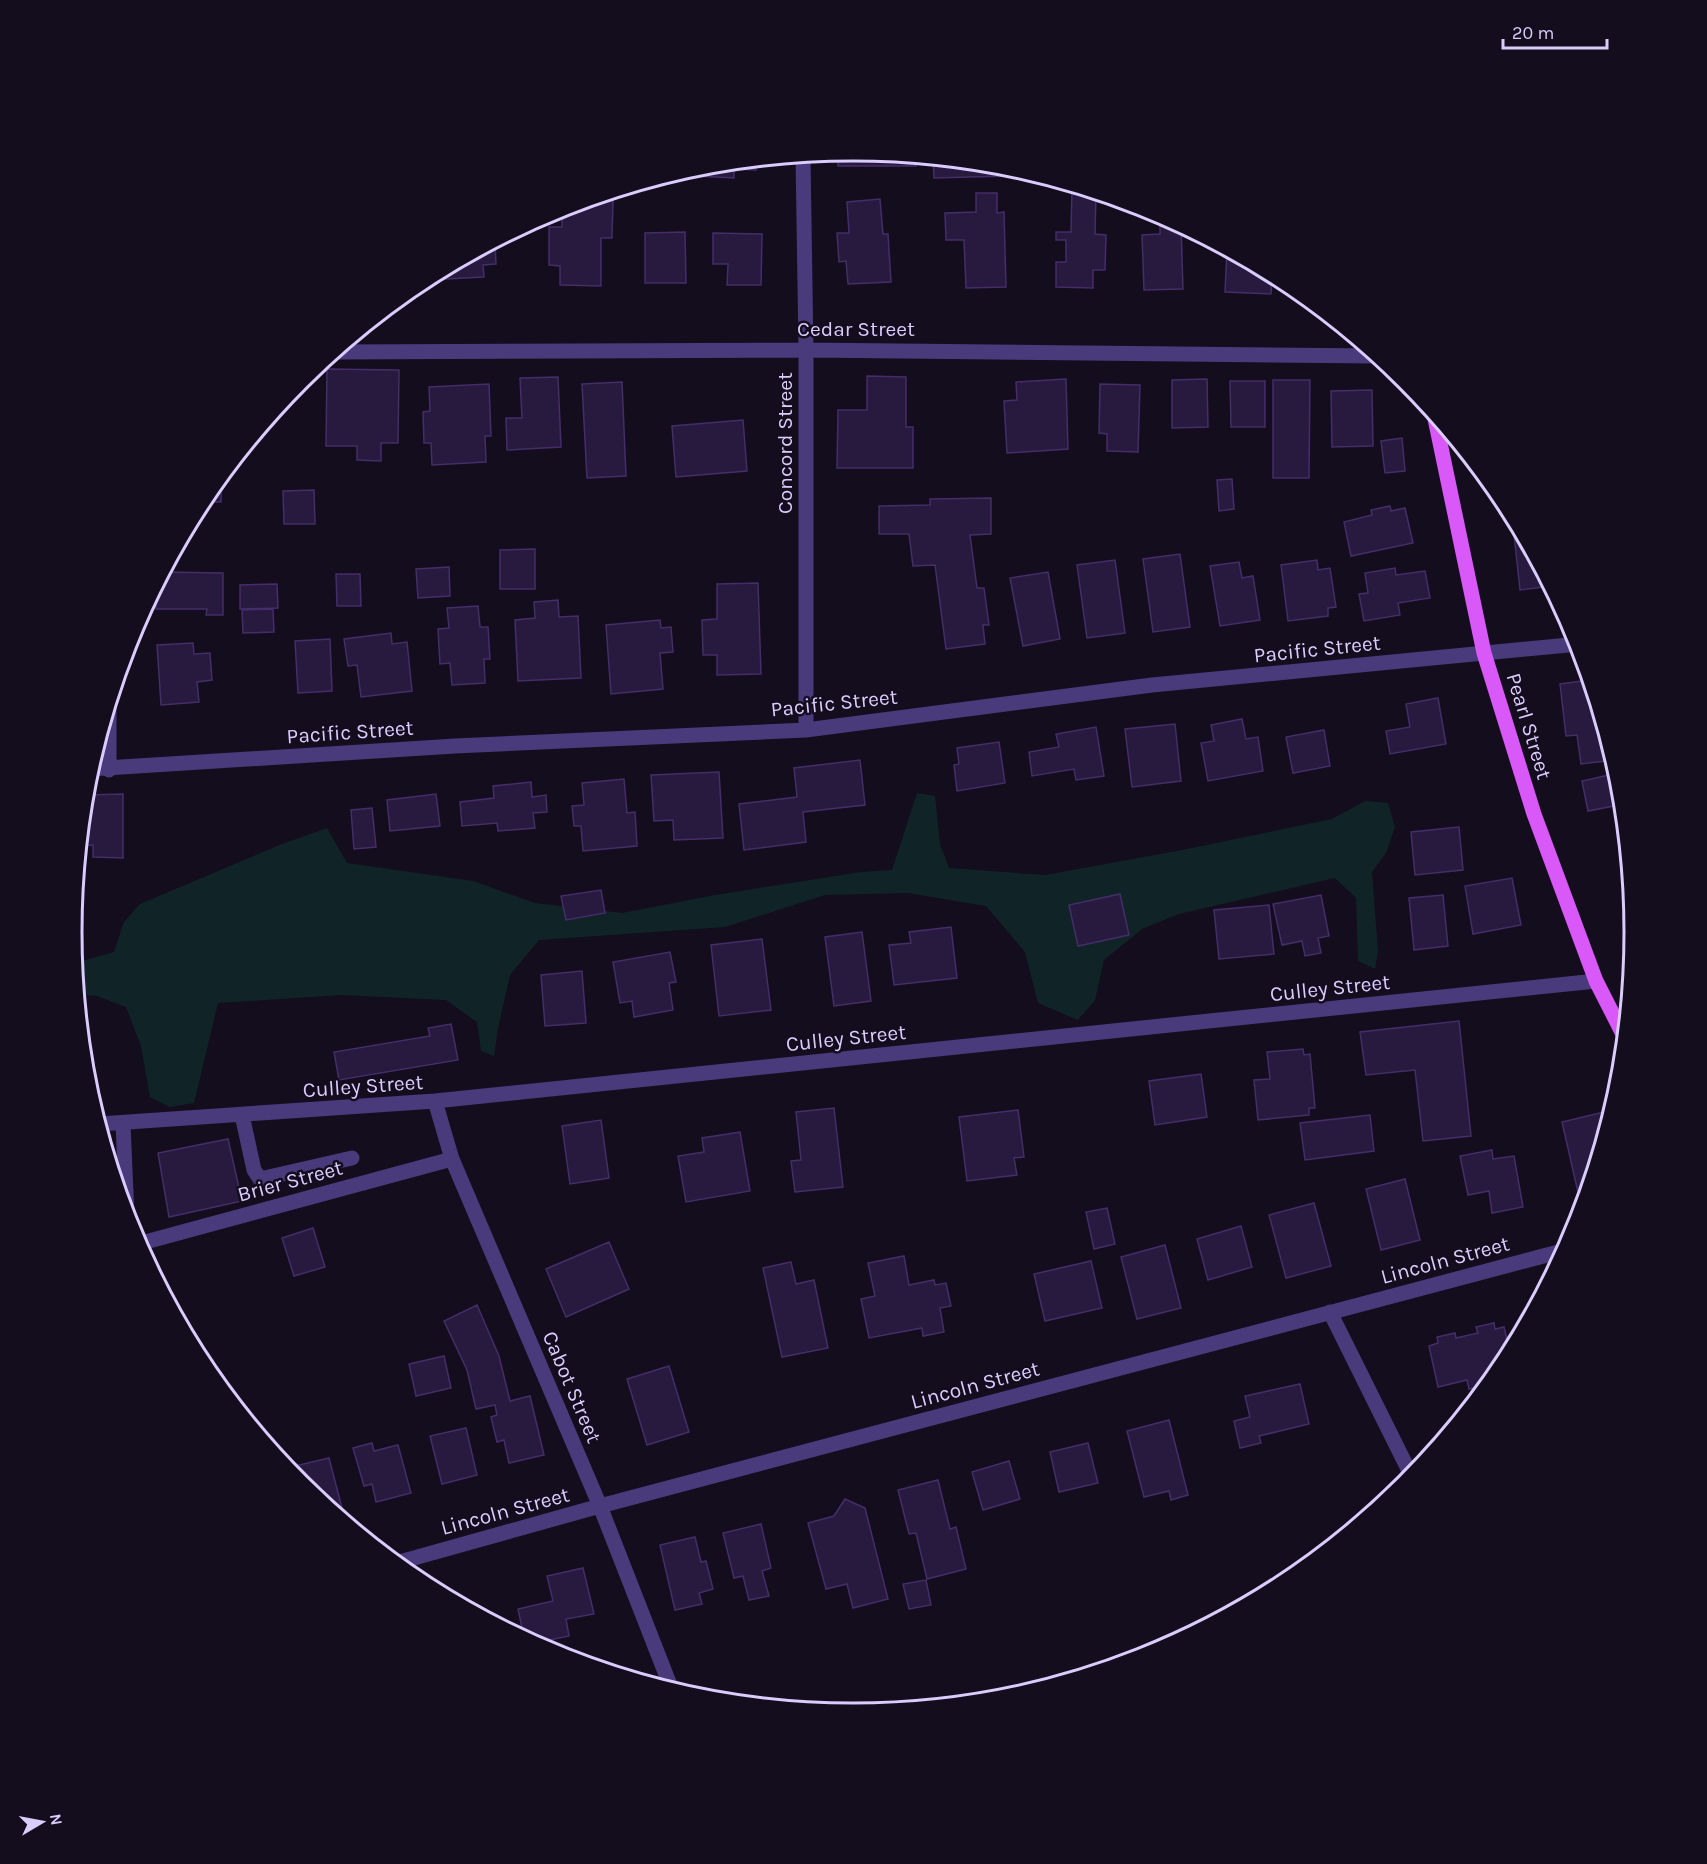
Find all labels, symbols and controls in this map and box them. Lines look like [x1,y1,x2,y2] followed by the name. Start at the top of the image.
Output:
[1503,12,1606,50] scale bar
[1512,22,1554,44] text: 20 m
[797,317,915,341] street label: Cedar Street
[773,372,797,514] street label: Concord Street
[1252,630,1382,668] street label: Pacific Street
[1501,670,1557,782] street label: Pearl Street
[769,684,899,722] street label: Pacific Street
[286,716,414,748] street label: Pacific Street
[1269,970,1391,1006] street label: Culley Street
[785,1020,907,1056] street label: Culley Street
[302,1070,424,1102] street label: Culley Street
[235,1155,345,1207] street label: Brier Street
[1378,1231,1512,1289] street label: Lincoln Street
[538,1328,606,1446] street label: Cabot Street
[908,1356,1042,1414] street label: Lincoln Street
[438,1482,572,1540] street label: Lincoln Street
[12,1792,72,1852] north arrow
[46,1812,67,1827] text: N

